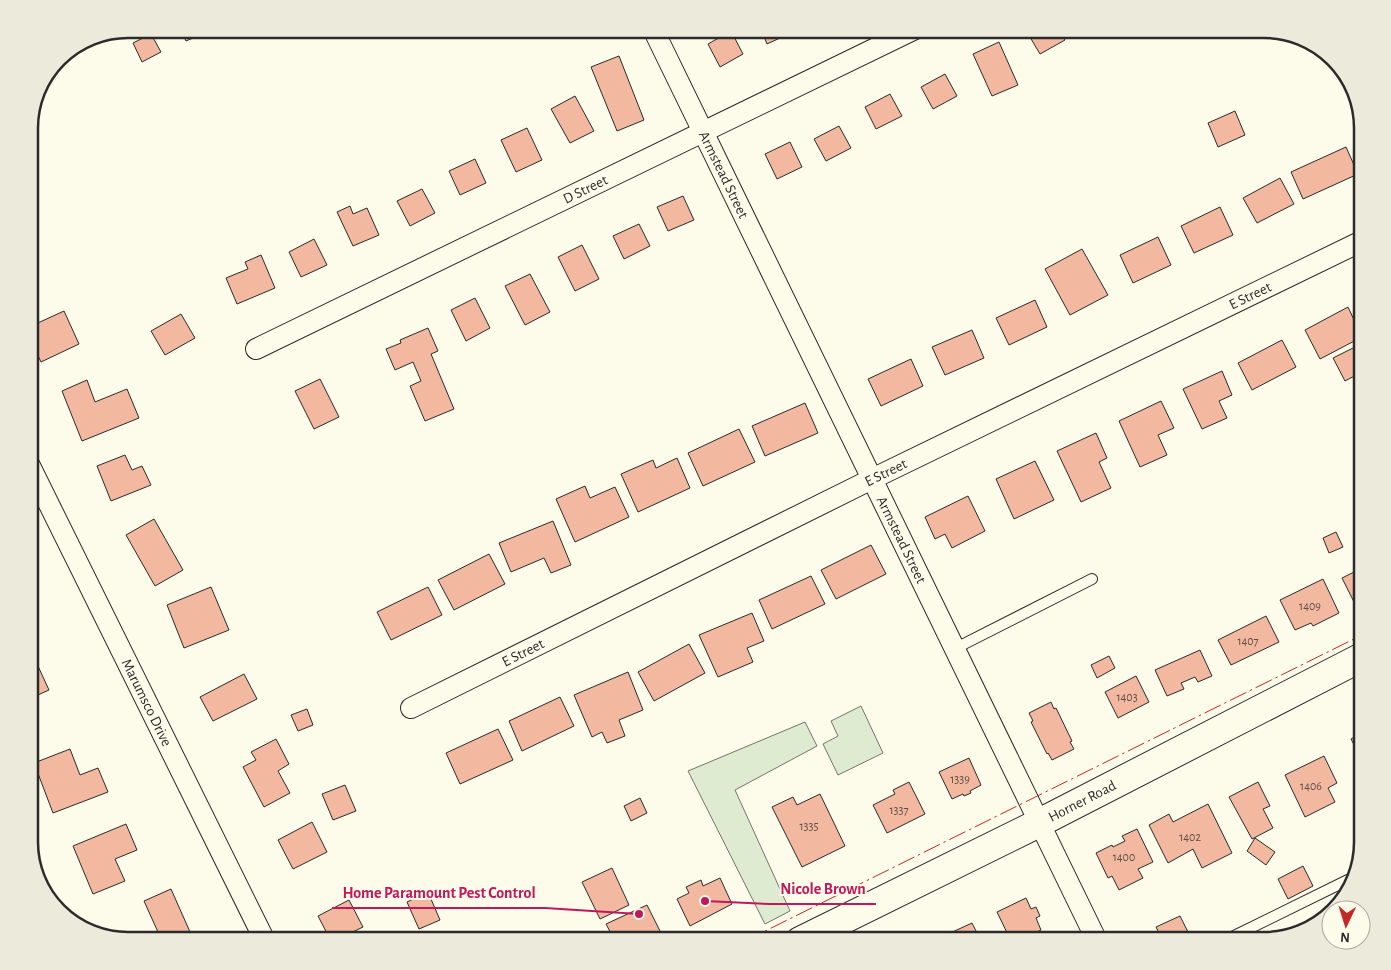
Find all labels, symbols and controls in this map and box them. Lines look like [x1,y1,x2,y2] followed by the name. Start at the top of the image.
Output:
[696,129,751,221] street label: Armstead Street
[561,172,610,207] street label: D Street
[1227,279,1274,312] street label: E Street
[862,456,910,489] street label: E Street
[874,494,929,586] street label: Armstead Street
[1299,600,1321,612] house number: 1409
[1237,635,1259,647] house number: 1407
[500,636,547,670] street label: E Street
[119,657,174,749] street label: Marumsco Drive
[1116,691,1138,703] house number: 1403
[950,773,970,785] house number: 1339
[1046,778,1119,825] street label: Horner Road
[1300,780,1322,792] house number: 1406
[889,804,909,816] house number: 1337
[799,820,819,832] house number: 1335
[1179,831,1201,843] house number: 1402
[1113,851,1135,863] house number: 1400
[770,873,876,904] callout: Nicole Brown
[332,877,545,908] callout: Home Paramount Pest Control
[780,881,866,897] text: Nicole Brown
[342,885,536,901] text: Home Paramount Pest Control
[1321,900,1371,950] north arrow
[1340,930,1351,944] text: N

